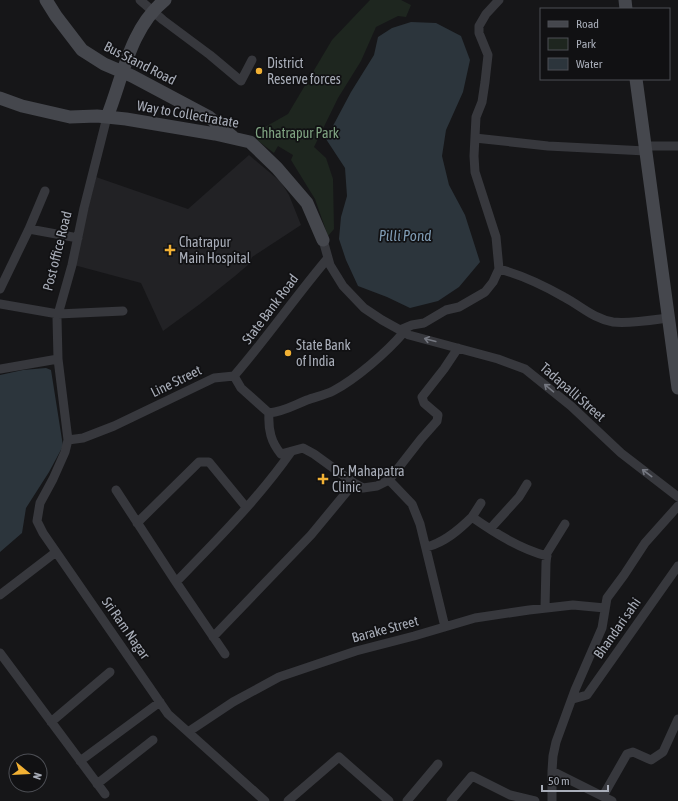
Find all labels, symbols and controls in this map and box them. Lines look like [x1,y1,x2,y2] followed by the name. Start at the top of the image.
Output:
[540,8,670,80] legend
[576,17,599,31] text: Road
[576,37,597,51] text: Park
[101,38,179,88] street label: Bus Stand Road
[267,55,341,87] place label: District Reserve forces
[576,57,603,71] text: Water
[254,66,264,76] marker: District Reserve forces
[136,97,240,131] street label: Way to Collectratate
[255,125,339,141] park label: Chhatrapur Park
[39,209,75,293] street label: Post office Road
[379,227,431,244] water label: Pilli Pond
[179,234,251,266] place label: Chatrapur Main Hospital
[164,244,176,256] marker: Chatrapur Main Hospital
[239,271,301,347] street label: State Bank Road
[424,336,437,344] one-way arrow
[296,337,351,369] place label: State Bank of India
[283,348,293,358] marker: State Bank of India
[537,359,609,425] street label: Tadapalli Street
[148,362,204,400] street label: Line Street
[544,383,554,392] one-way arrow
[332,463,405,495] place label: Dr. Mahapatra Clinic
[642,469,653,477] one-way arrow
[317,473,329,485] marker: Dr. Mahapatra Clinic
[99,594,154,663] street label: Sri Ram Nagar
[590,594,644,662] street label: Bhandari sahi
[350,612,420,646] street label: Barake Street
[8,753,48,793] north arrow
[542,767,608,793] scale bar
[31,771,44,781] text: N
[548,774,570,788] text: 50 m

